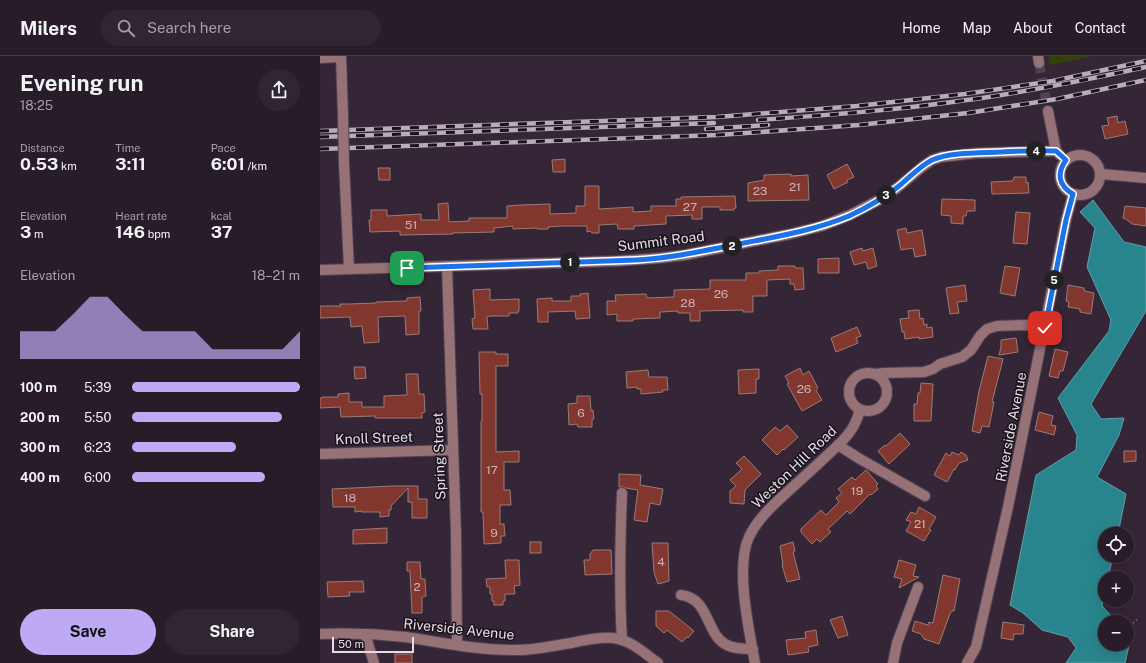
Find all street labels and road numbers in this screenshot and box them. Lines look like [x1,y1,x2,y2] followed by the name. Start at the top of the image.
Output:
[617,228,705,254] street label: Summit Road
[993,371,1029,483] street label: Riverside Avenue
[429,412,449,500] street label: Spring Street
[748,423,840,511] street label: Weston Hill Road
[335,429,413,447] street label: Knoll Street
[403,615,515,643] street label: Riverside Avenue

